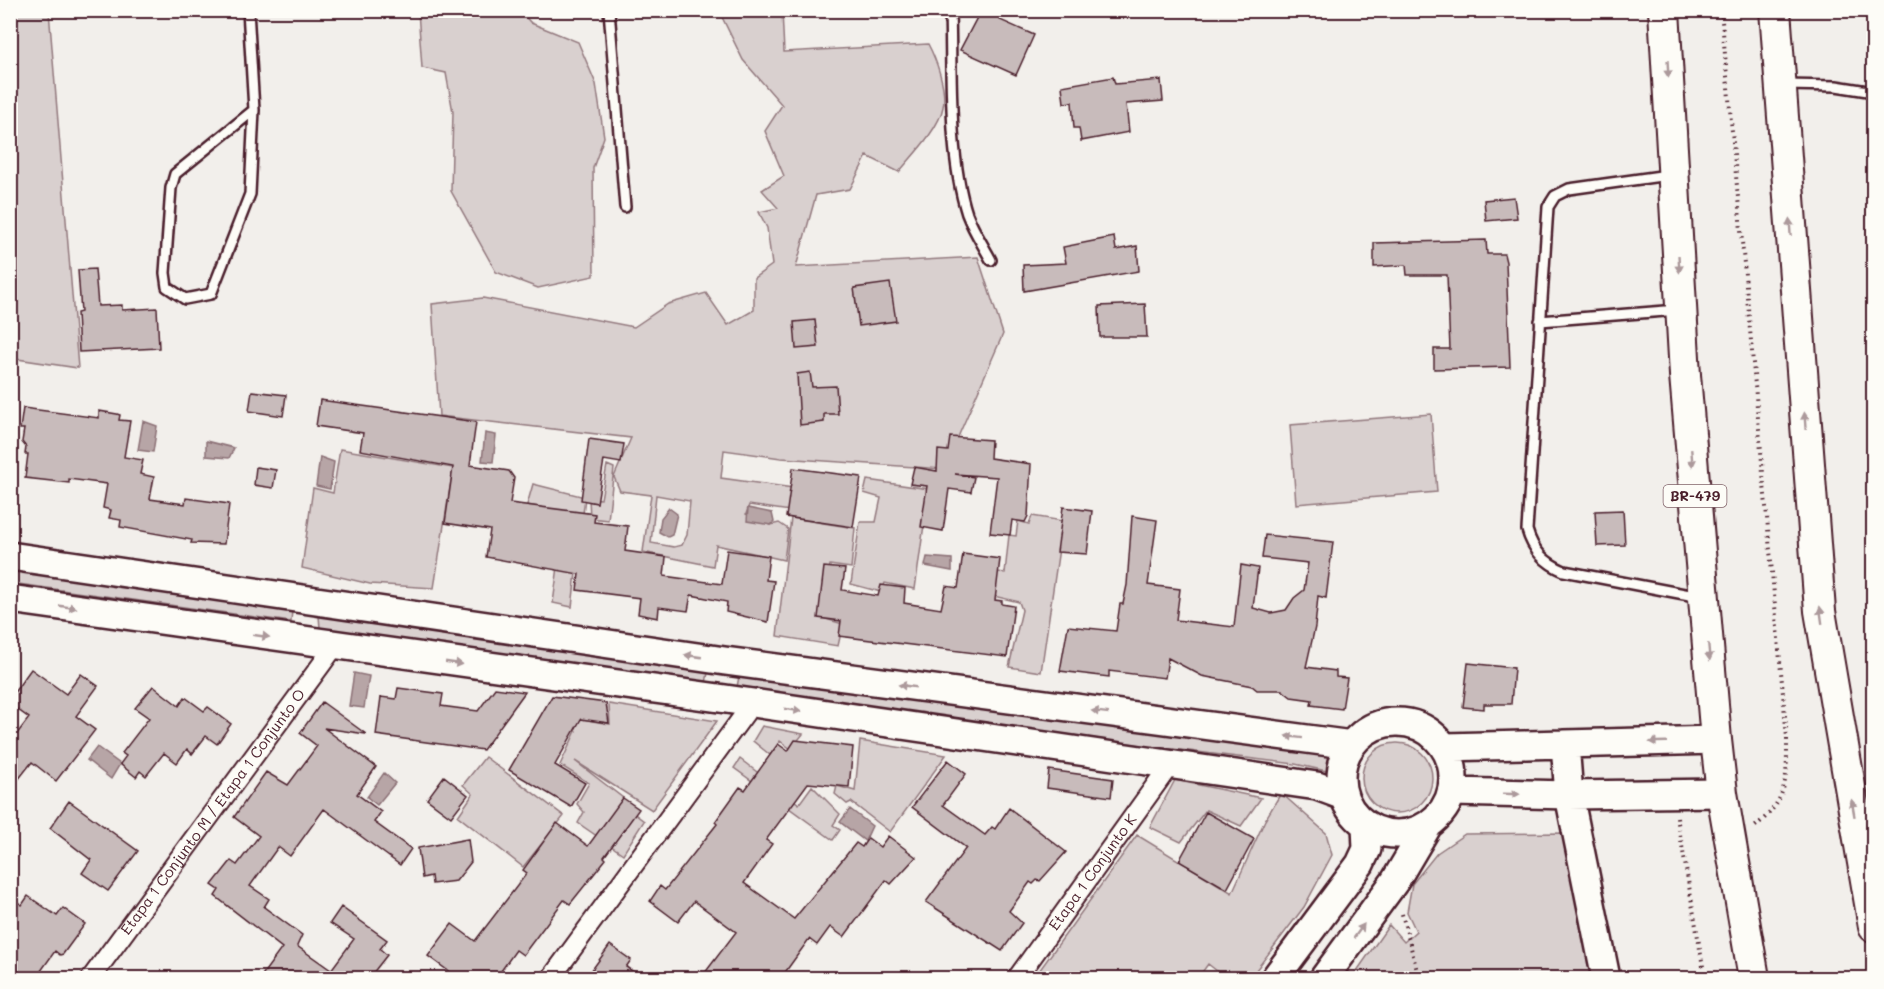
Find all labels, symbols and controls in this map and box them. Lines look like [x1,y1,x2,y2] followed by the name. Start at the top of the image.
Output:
[1663,59,1672,78] one-way arrow
[1786,217,1795,236] one-way arrow
[1674,254,1683,273] one-way arrow
[1800,411,1810,430] one-way arrow
[1687,449,1697,468] one-way arrow
[1664,485,1726,507] road number: BR-479
[59,603,78,612] one-way arrow
[1816,606,1825,625] one-way arrow
[252,631,271,640] one-way arrow
[1704,643,1714,662] one-way arrow
[683,652,702,661] one-way arrow
[445,658,464,667] one-way arrow
[897,681,916,690] one-way arrow
[115,684,309,938] street label: Etapa 1 Conjunto M / Etapa 1 Conjunto O
[784,705,803,714] one-way arrow
[1091,707,1110,716] one-way arrow
[1284,732,1303,742] one-way arrow
[1648,737,1667,746] one-way arrow
[1502,789,1521,798] one-way arrow
[1848,798,1857,817] one-way arrow
[1044,810,1141,934] street label: Etapa 1 Conjunto K
[1353,924,1365,940] one-way arrow

